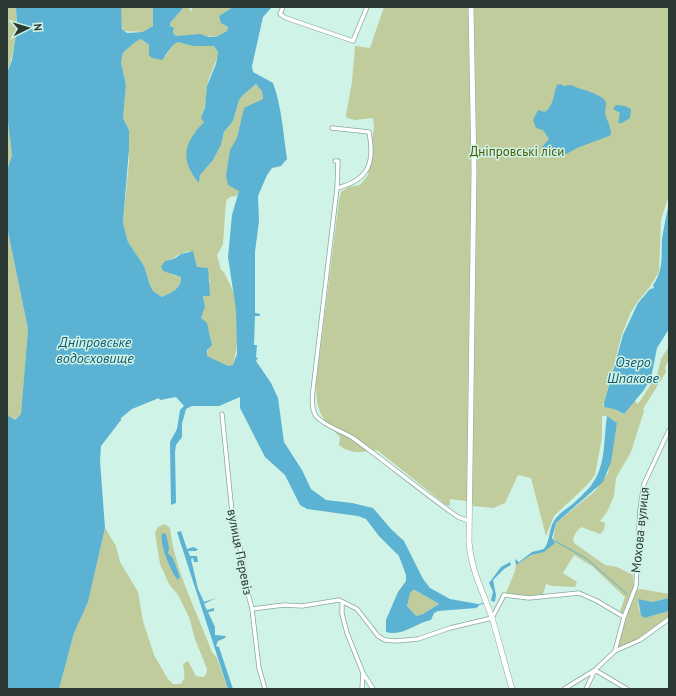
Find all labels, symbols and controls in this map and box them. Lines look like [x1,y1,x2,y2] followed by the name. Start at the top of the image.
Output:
[8,8,48,48] north arrow
[31,23,45,31] text: N
[470,143,564,160] park label: Дніпровські ліси
[56,333,134,367] water label: Дніпровське водосховище
[607,353,659,387] water label: Озеро Шпакове
[627,486,653,574] street label: Мохова вулиця
[223,508,257,597] street label: вулиця Перевіз

